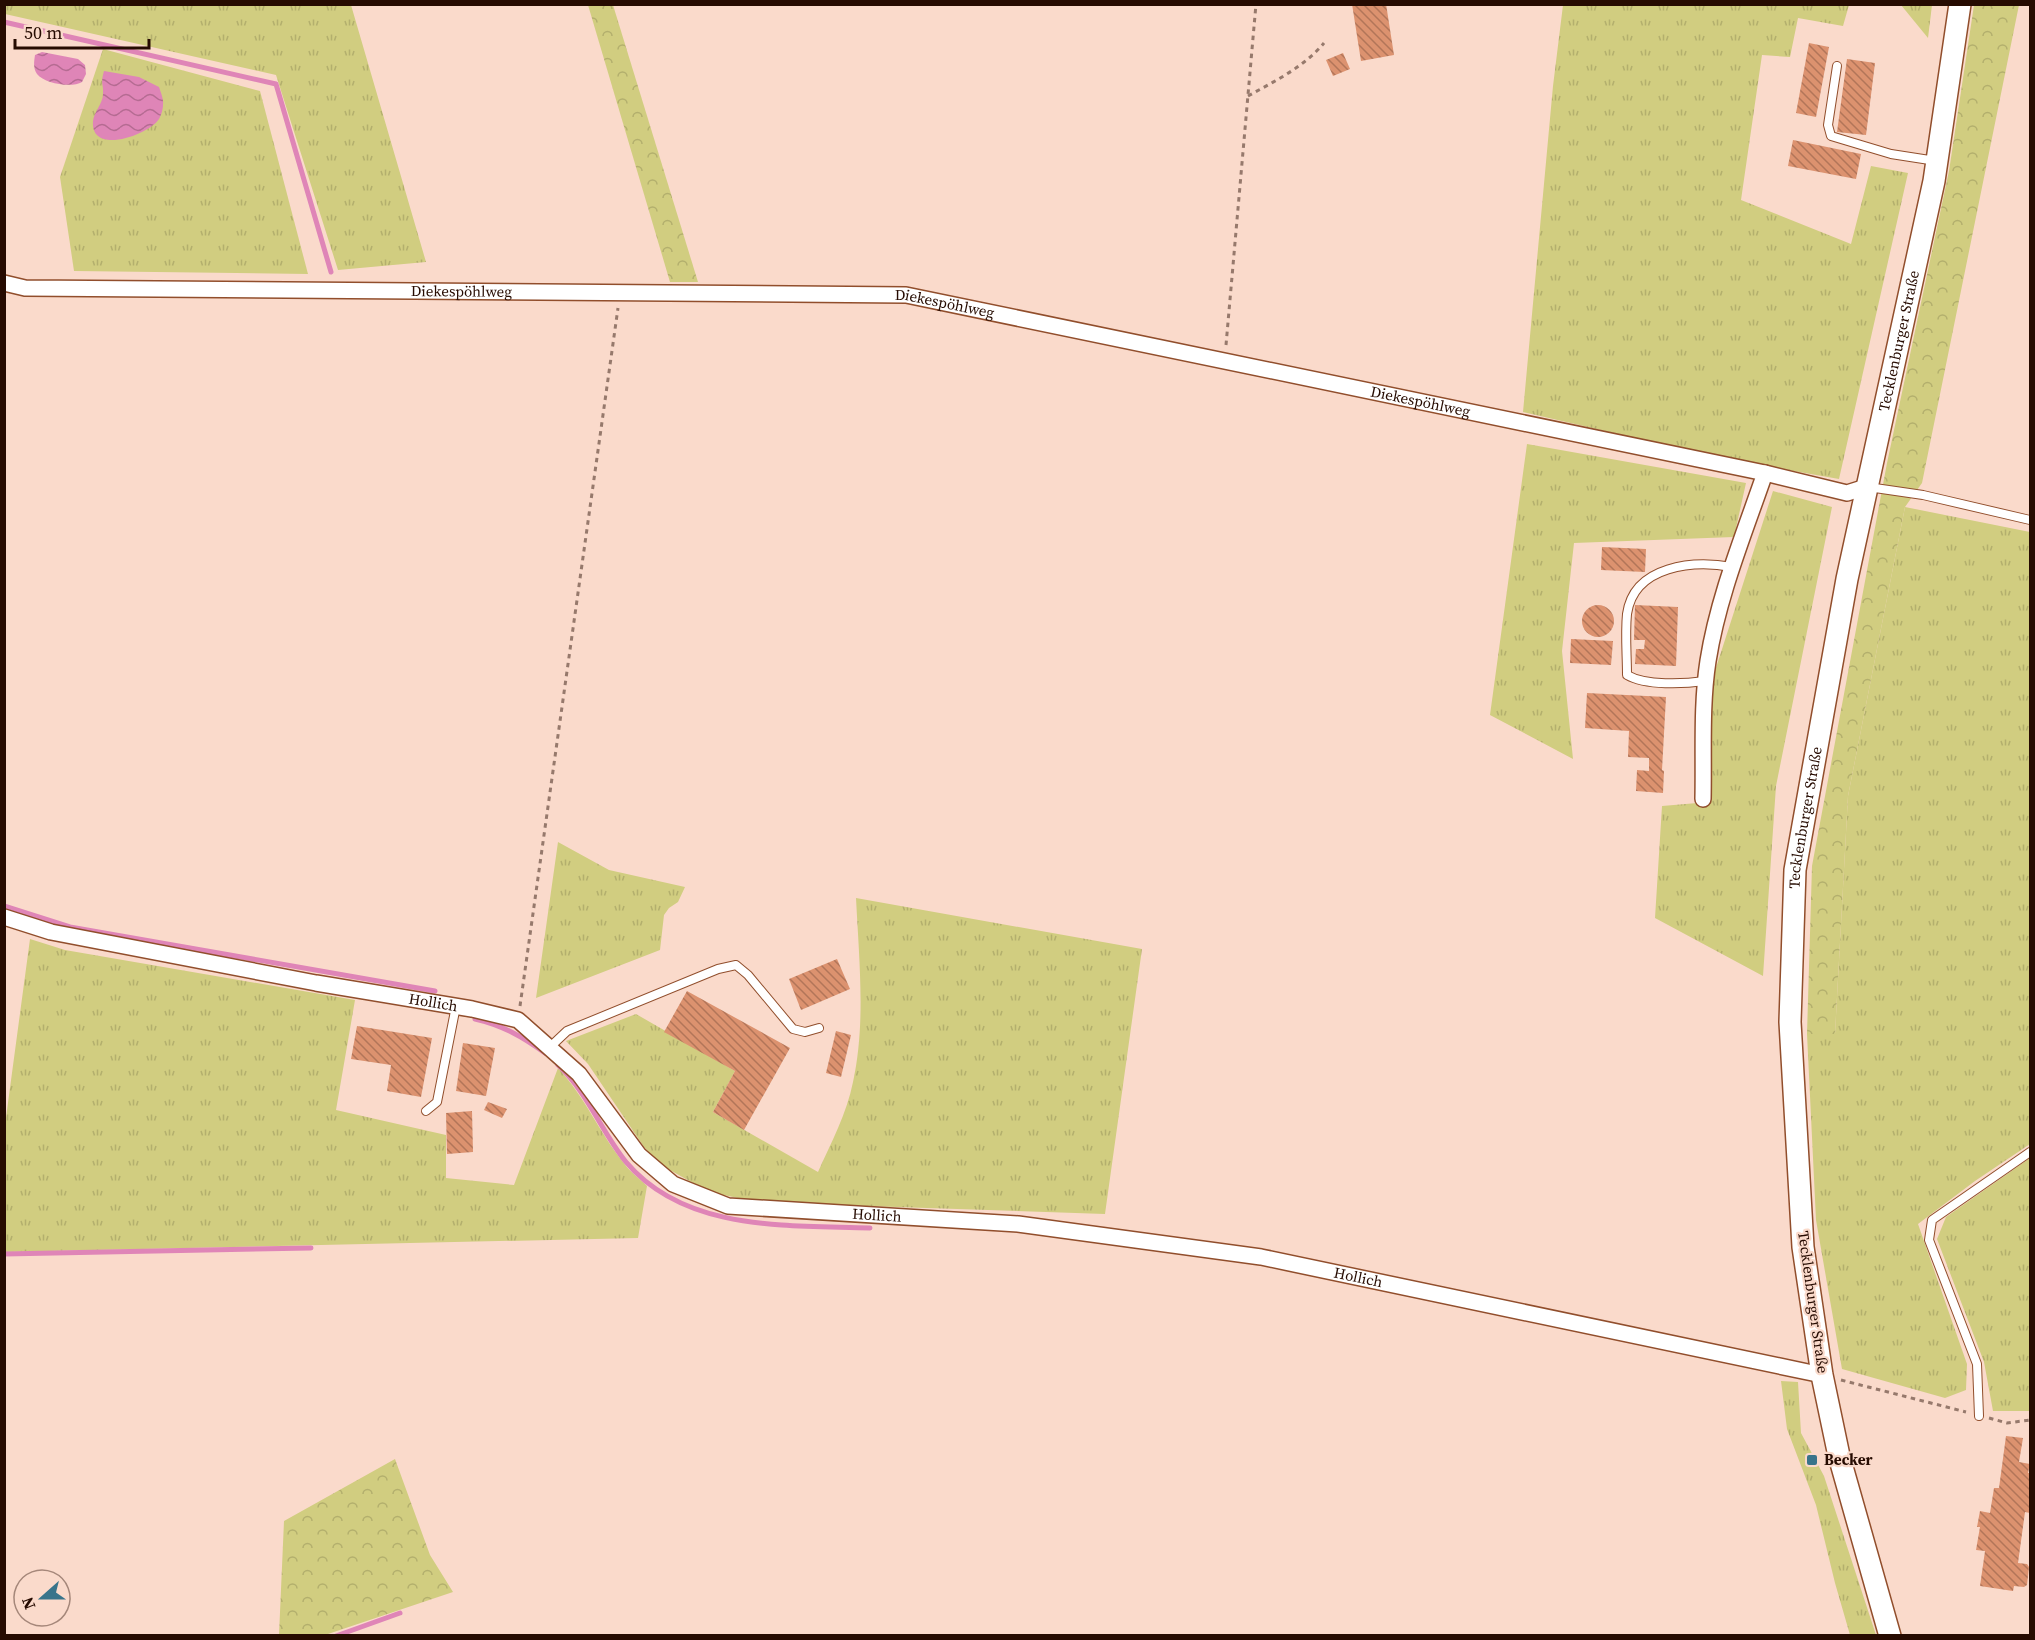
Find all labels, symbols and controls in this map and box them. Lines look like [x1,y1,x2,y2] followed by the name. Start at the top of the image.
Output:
[15,12,148,50] scale bar
[24,20,62,45] text: 50 m
[1873,268,1924,413] street label: Tecklenburger Straße
[411,280,512,302] street label: Diekespöhlweg
[895,284,997,323] street label: Diekespöhlweg
[1369,381,1473,422] street label: Diekespöhlweg
[1783,745,1827,889] street label: Tecklenburger Straße
[407,988,459,1016] street label: Hollich
[852,1203,902,1227] street label: Hollich
[1793,1229,1834,1375] street label: Tecklenburger Straße
[1332,1262,1385,1292] street label: Hollich
[1824,1449,1872,1470] place label: Becker
[1805,1453,1819,1467] marker: Becker
[12,1568,72,1628] north arrow
[16,1594,40,1613] text: N

